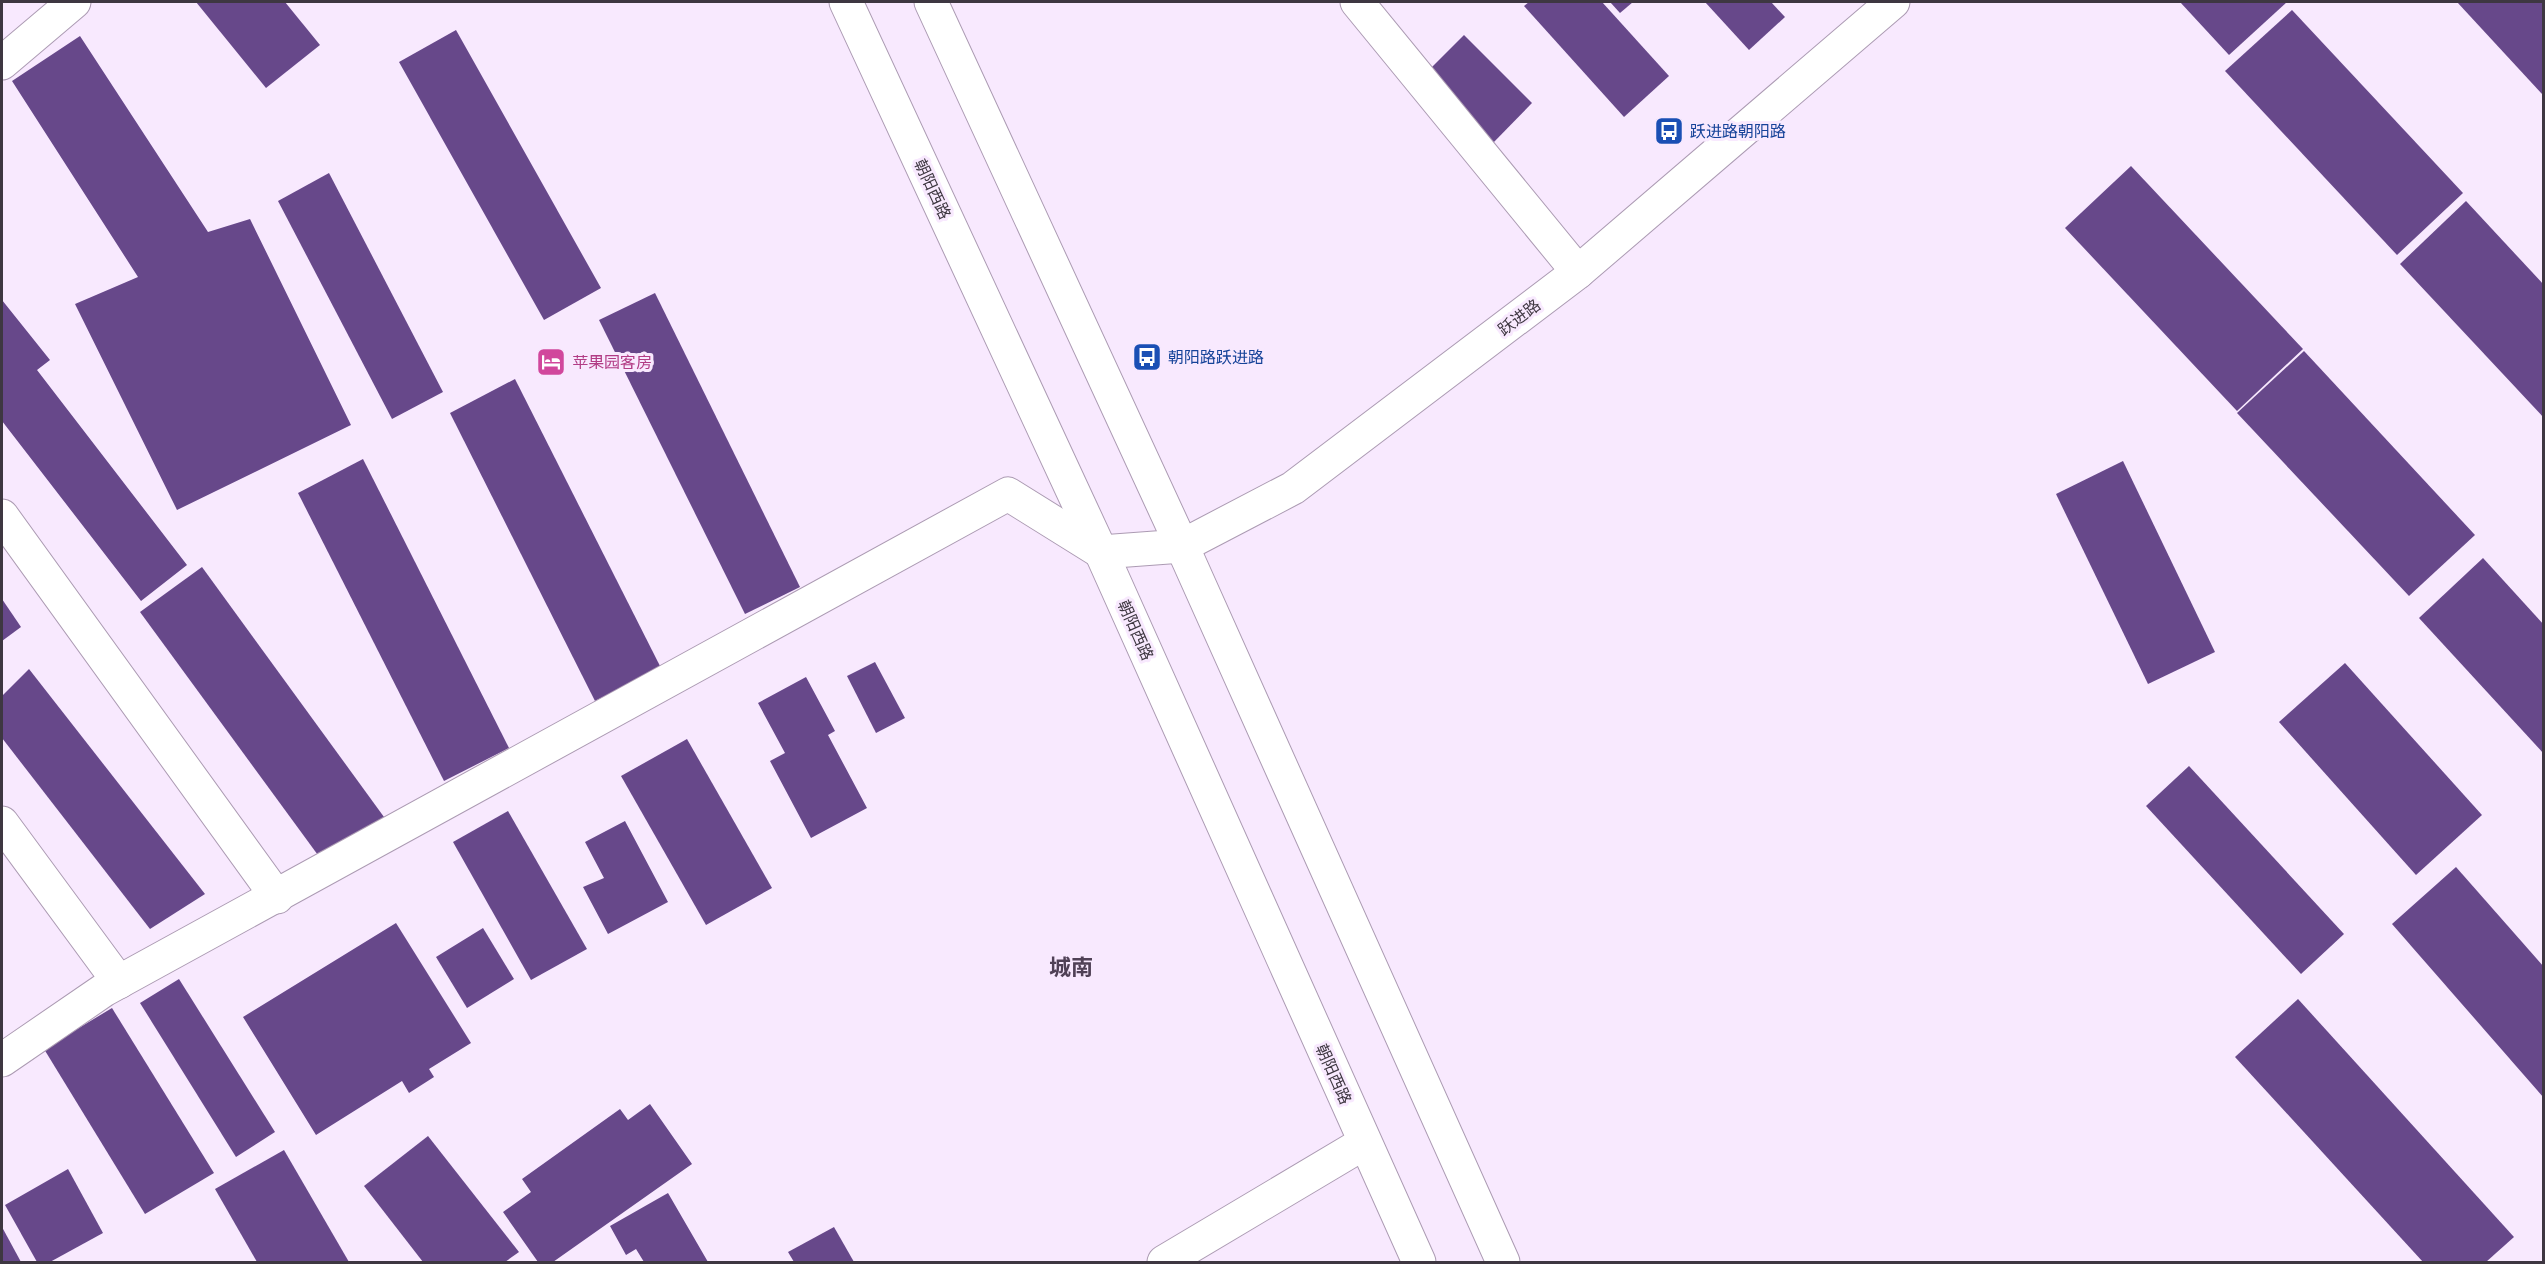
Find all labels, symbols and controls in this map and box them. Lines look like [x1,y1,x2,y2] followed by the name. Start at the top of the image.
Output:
[1653,115,1685,147] bus stop icon: 跃进路朝阳路
[1690,123,1786,143] place label: 跃进路朝阳路
[909,157,954,223] street label: 朝阳西路
[1495,296,1545,341] street label: 跃进路
[1131,341,1163,373] bus stop icon: 朝阳路跃进路
[535,346,567,378] hotel icon: 苹果园客房
[1168,349,1264,369] place label: 朝阳路跃进路
[572,354,652,374] place label: 苹果园客房
[1112,598,1156,664] street label: 朝阳西路
[1049,956,1093,983] district label: 城南
[1310,1042,1354,1108] street label: 朝阳西路

